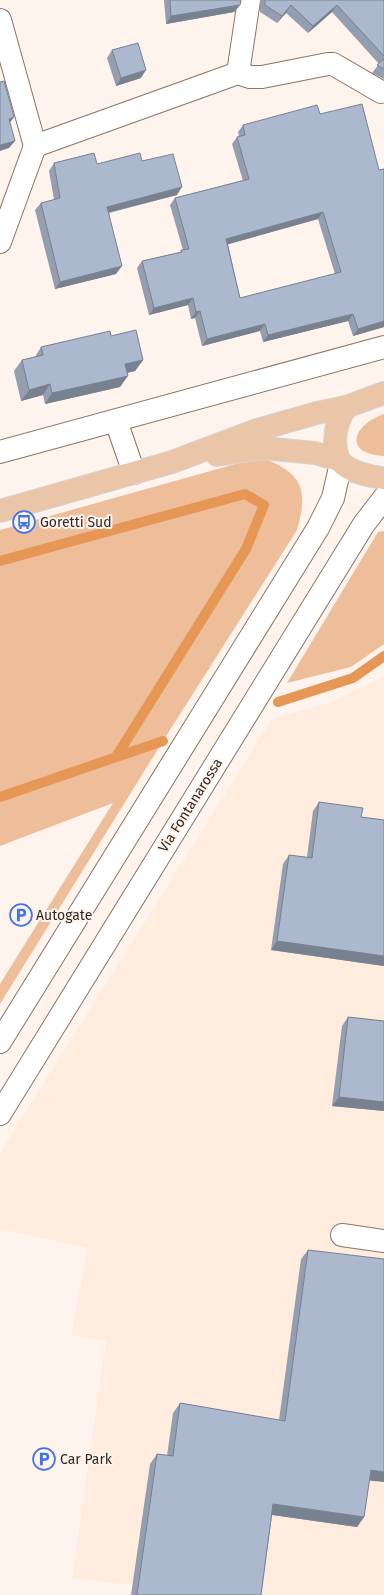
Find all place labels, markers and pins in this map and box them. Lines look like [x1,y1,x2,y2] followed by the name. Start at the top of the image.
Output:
[11,509,37,535] bus stop icon: Goretti Sud
[40,514,112,531] place label: Goretti Sud
[8,902,34,928] parking icon: Autogate
[36,907,92,924] place label: Autogate
[31,1446,57,1472] parking icon: Car Park
[60,1451,113,1468] place label: Car Park

